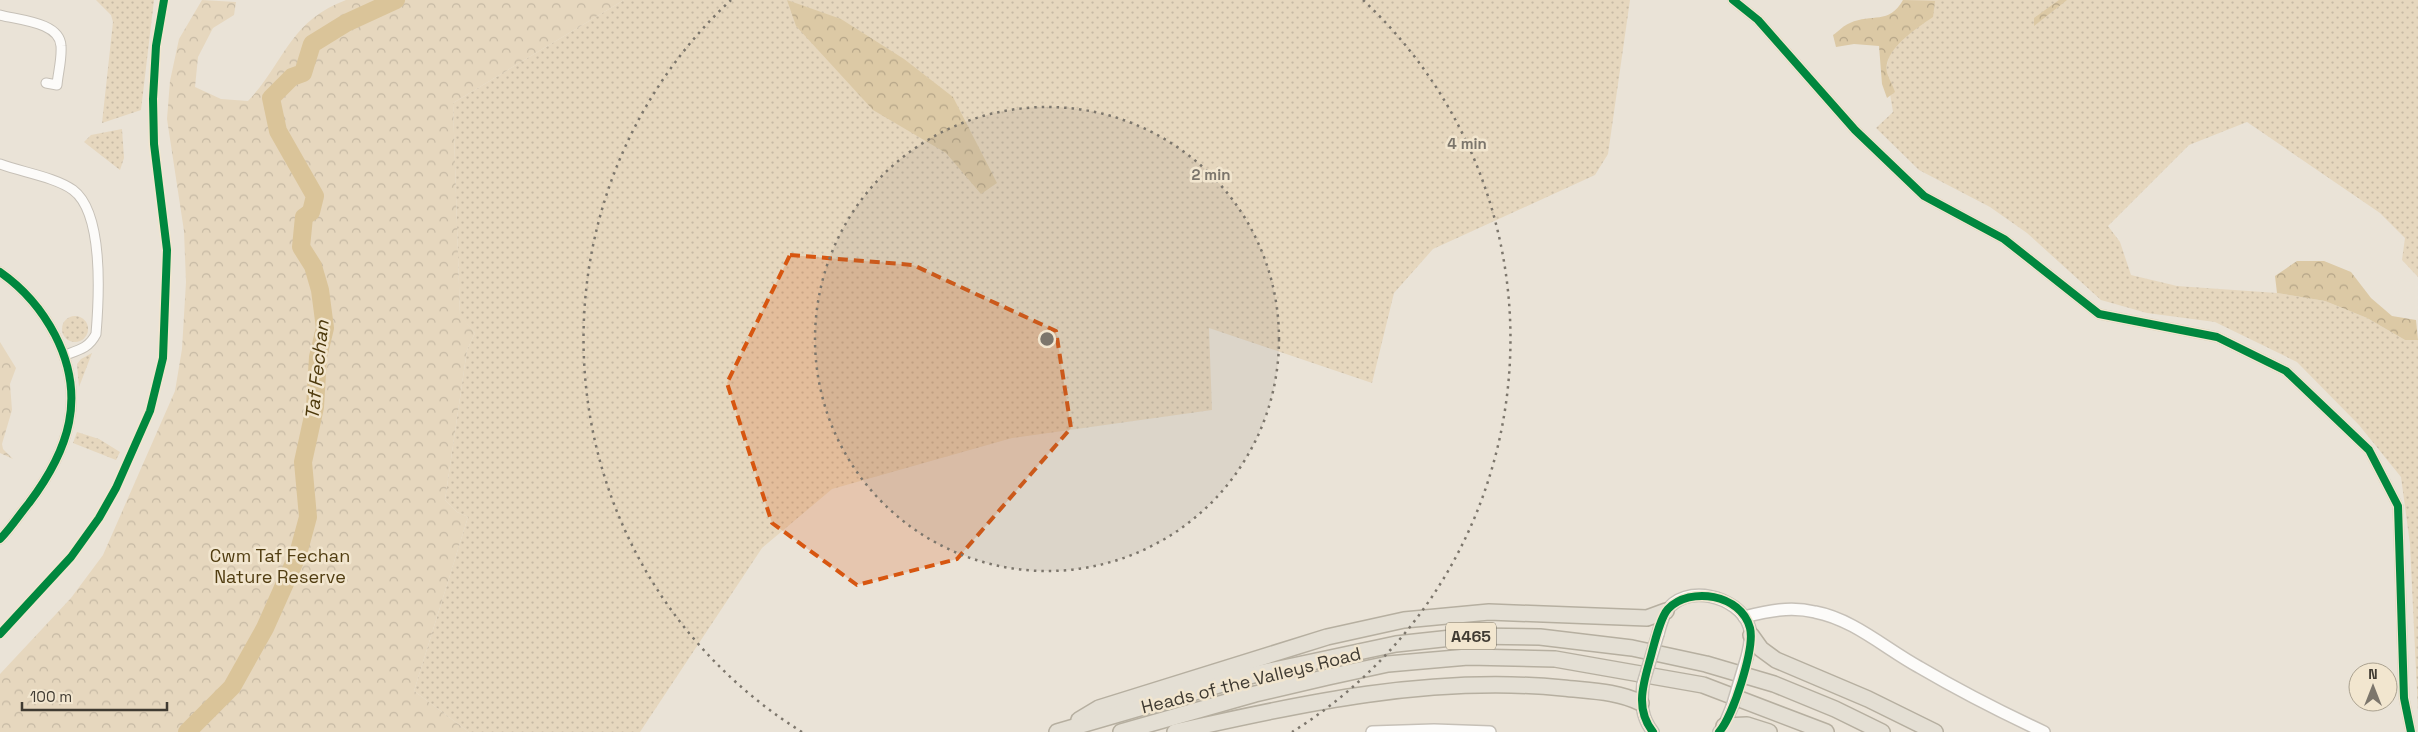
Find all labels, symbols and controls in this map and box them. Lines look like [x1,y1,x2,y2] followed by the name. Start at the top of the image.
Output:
[1447,134,1487,153] text: 4 min
[1192,165,1230,184] text: 2 min
[299,319,335,421] water label: Taf Fechan
[1038,330,1056,348] centre of rings
[210,544,350,588] park label: Cwm Taf Fechan Nature Reserve
[1446,622,1496,650] road number: A465
[1139,642,1363,718] street label: Heads of the Valleys Road
[2348,662,2398,712] north arrow
[2368,665,2378,683] text: N
[22,680,168,712] scale bar
[30,687,72,706] text: 100 m

